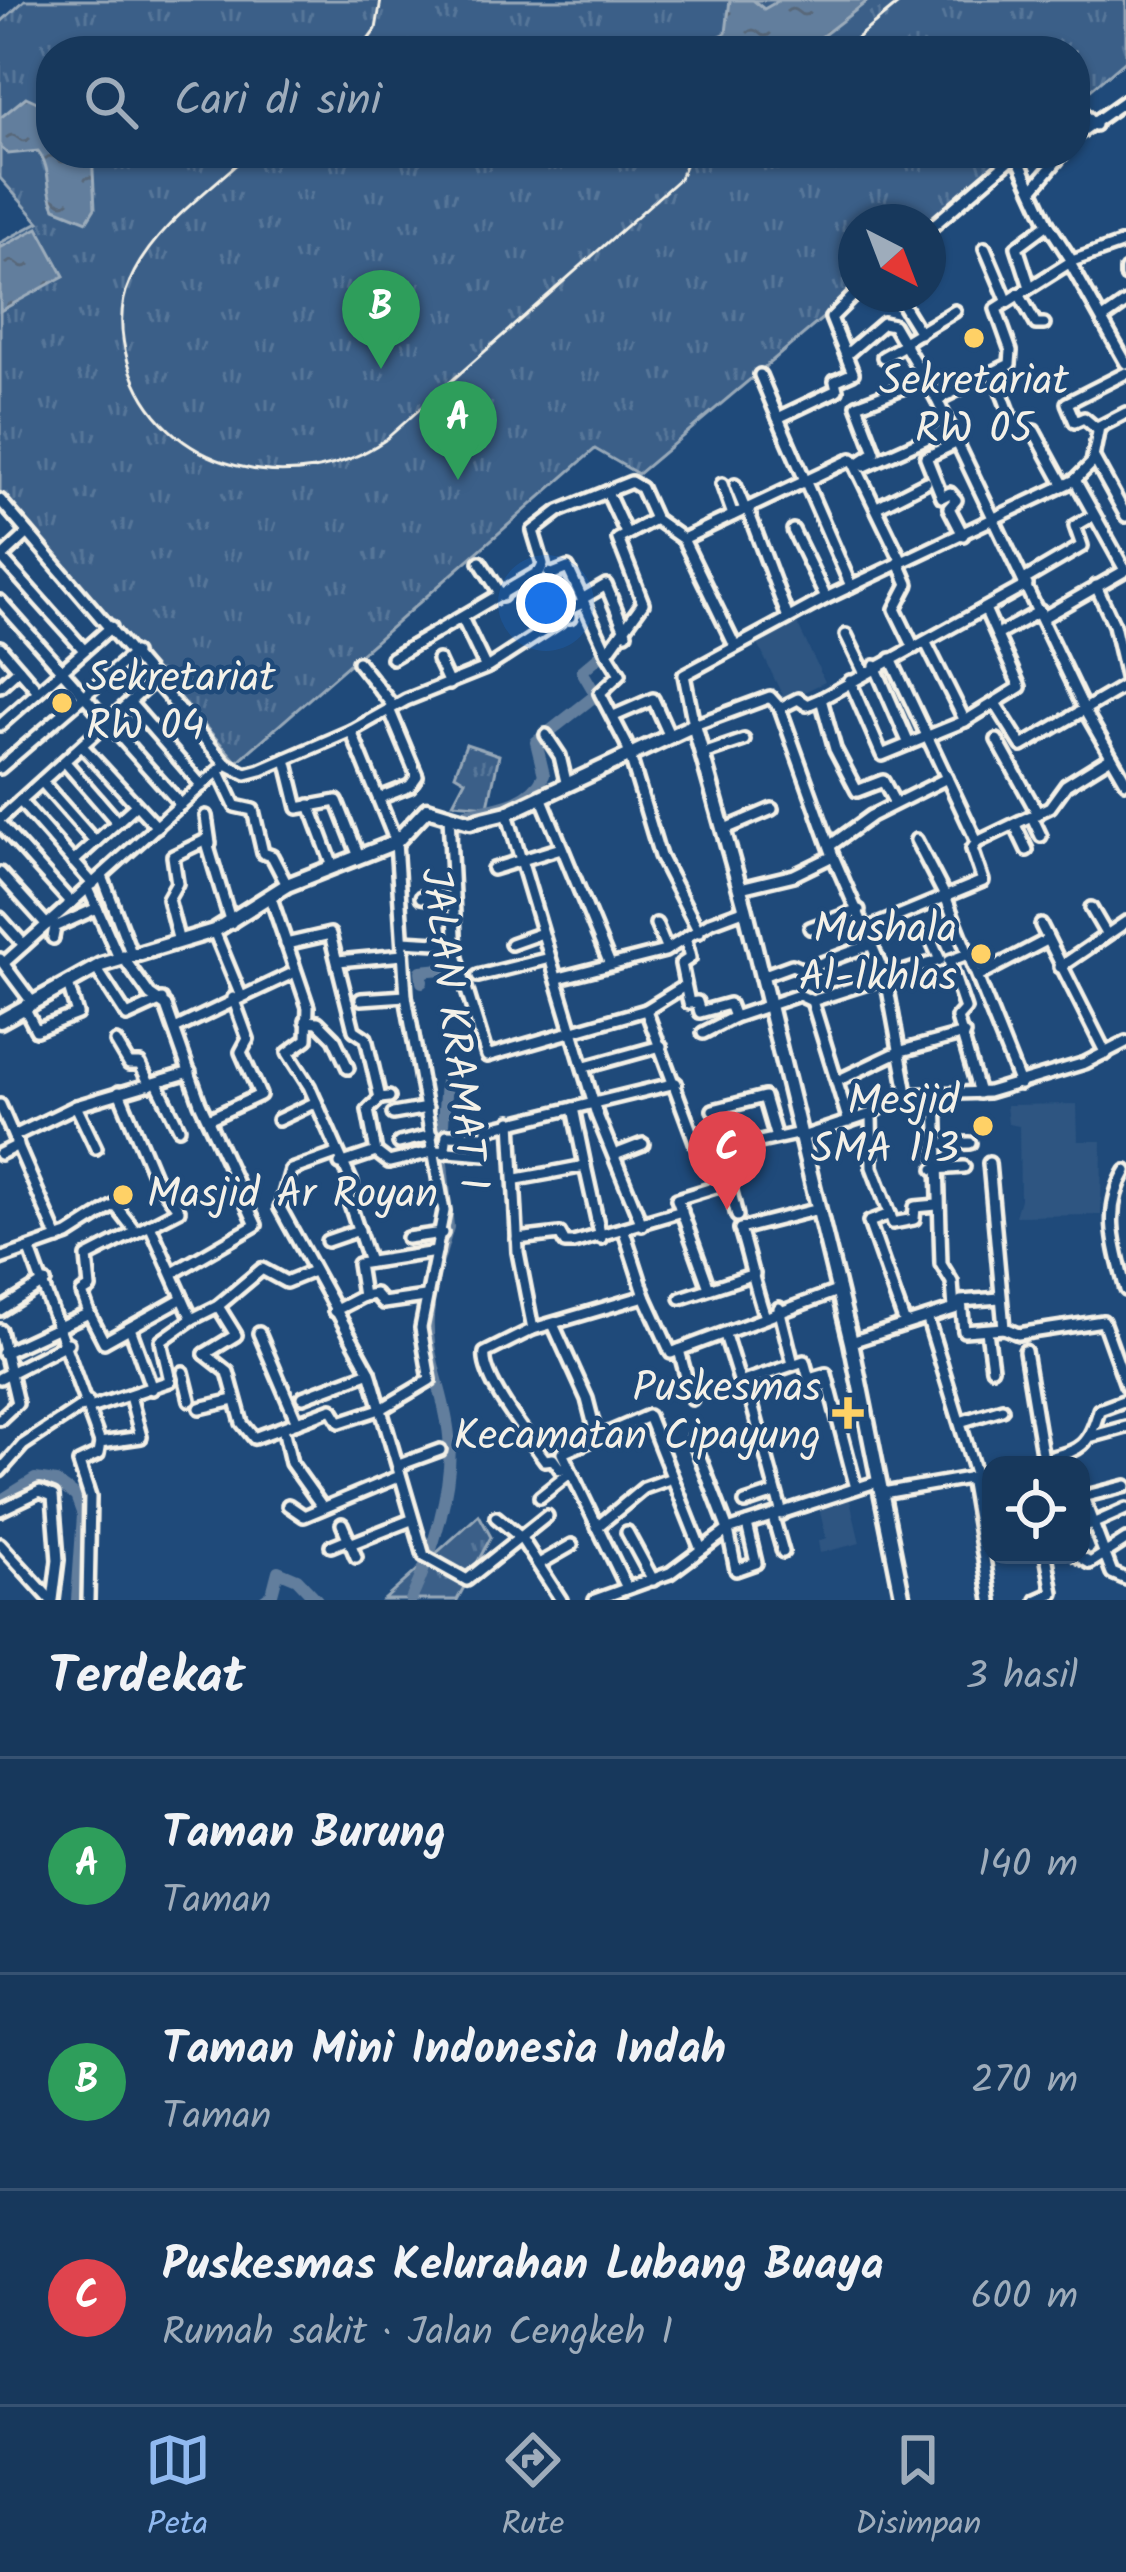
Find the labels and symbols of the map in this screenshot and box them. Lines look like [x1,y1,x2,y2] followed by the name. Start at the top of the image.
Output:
[838,204,946,312] north arrow
[342,270,420,369] pin: B
[961,325,987,351] marker: Sekretariat RW 05
[879,349,1069,464] place label: Sekretariat RW 05
[419,381,497,480] pin: A
[516,573,576,633] your location
[86,646,276,761] place label: Sekretariat RW 04
[49,690,75,716] marker: Sekretariat RW 04
[400,864,506,1194] street label: JALAN KRAMAT I
[799,897,957,1012] place label: Mushala Al-Ikhlas
[968,941,994,967] marker: Mushala Al-Ikhlas
[811,1069,960,1184] place label: Mesjid SMA 113
[688,1111,766,1210] pin: C
[970,1113,996,1139] marker: Mesjid SMA 113
[147,1162,438,1229] place label: Masjid Ar Royan
[110,1182,136,1208] marker: Masjid Ar Royan
[453,1356,821,1471] place label: Puskesmas Kecamatan Cipayung
[832,1397,864,1429] marker: Puskesmas Kecamatan Cipayung

